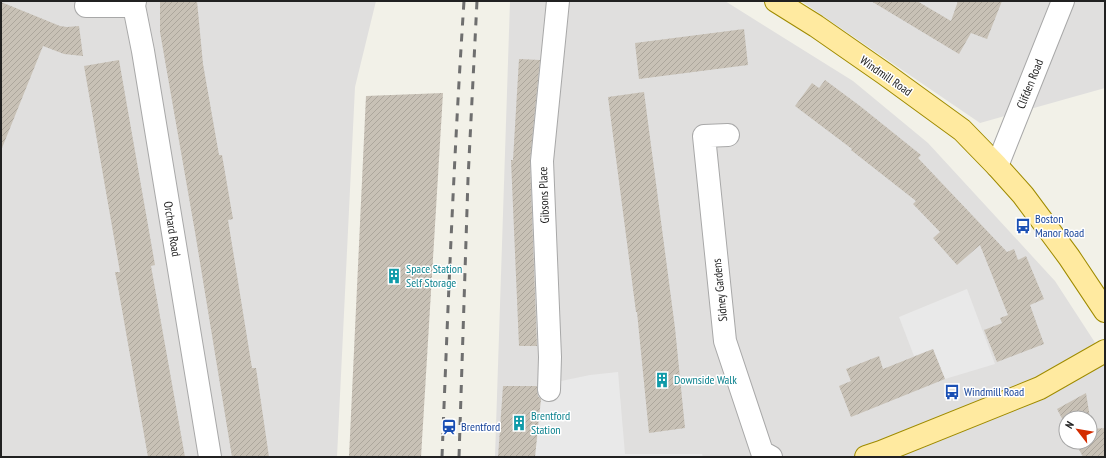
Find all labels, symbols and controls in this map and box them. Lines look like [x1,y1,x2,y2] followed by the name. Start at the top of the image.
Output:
[857,52,915,99] street label: Windmill Road
[1013,57,1046,111] street label: Clifden Road
[535,166,552,224] street label: Gibsons Place
[161,200,184,258] street label: Orchard Road
[1035,211,1084,240] place label: Boston Manor Road
[1014,217,1032,235] bus stop icon: Boston Manor Road
[709,258,730,322] street label: Sidney Gardens
[406,261,462,290] place label: Space Station Self Storage
[385,267,403,285] building icon: Space Station Self Storage
[653,371,671,389] building icon: Downside Walk
[674,372,737,387] place label: Downside Walk
[943,383,961,401] bus stop icon: Windmill Road
[964,384,1024,399] place label: Windmill Road
[531,408,570,437] place label: Brentford Station
[1058,410,1098,450] north arrow
[510,414,528,432] building icon: Brentford Station
[440,418,458,436] station icon: Brentford
[461,419,500,434] place label: Brentford
[1062,419,1077,431] text: N

